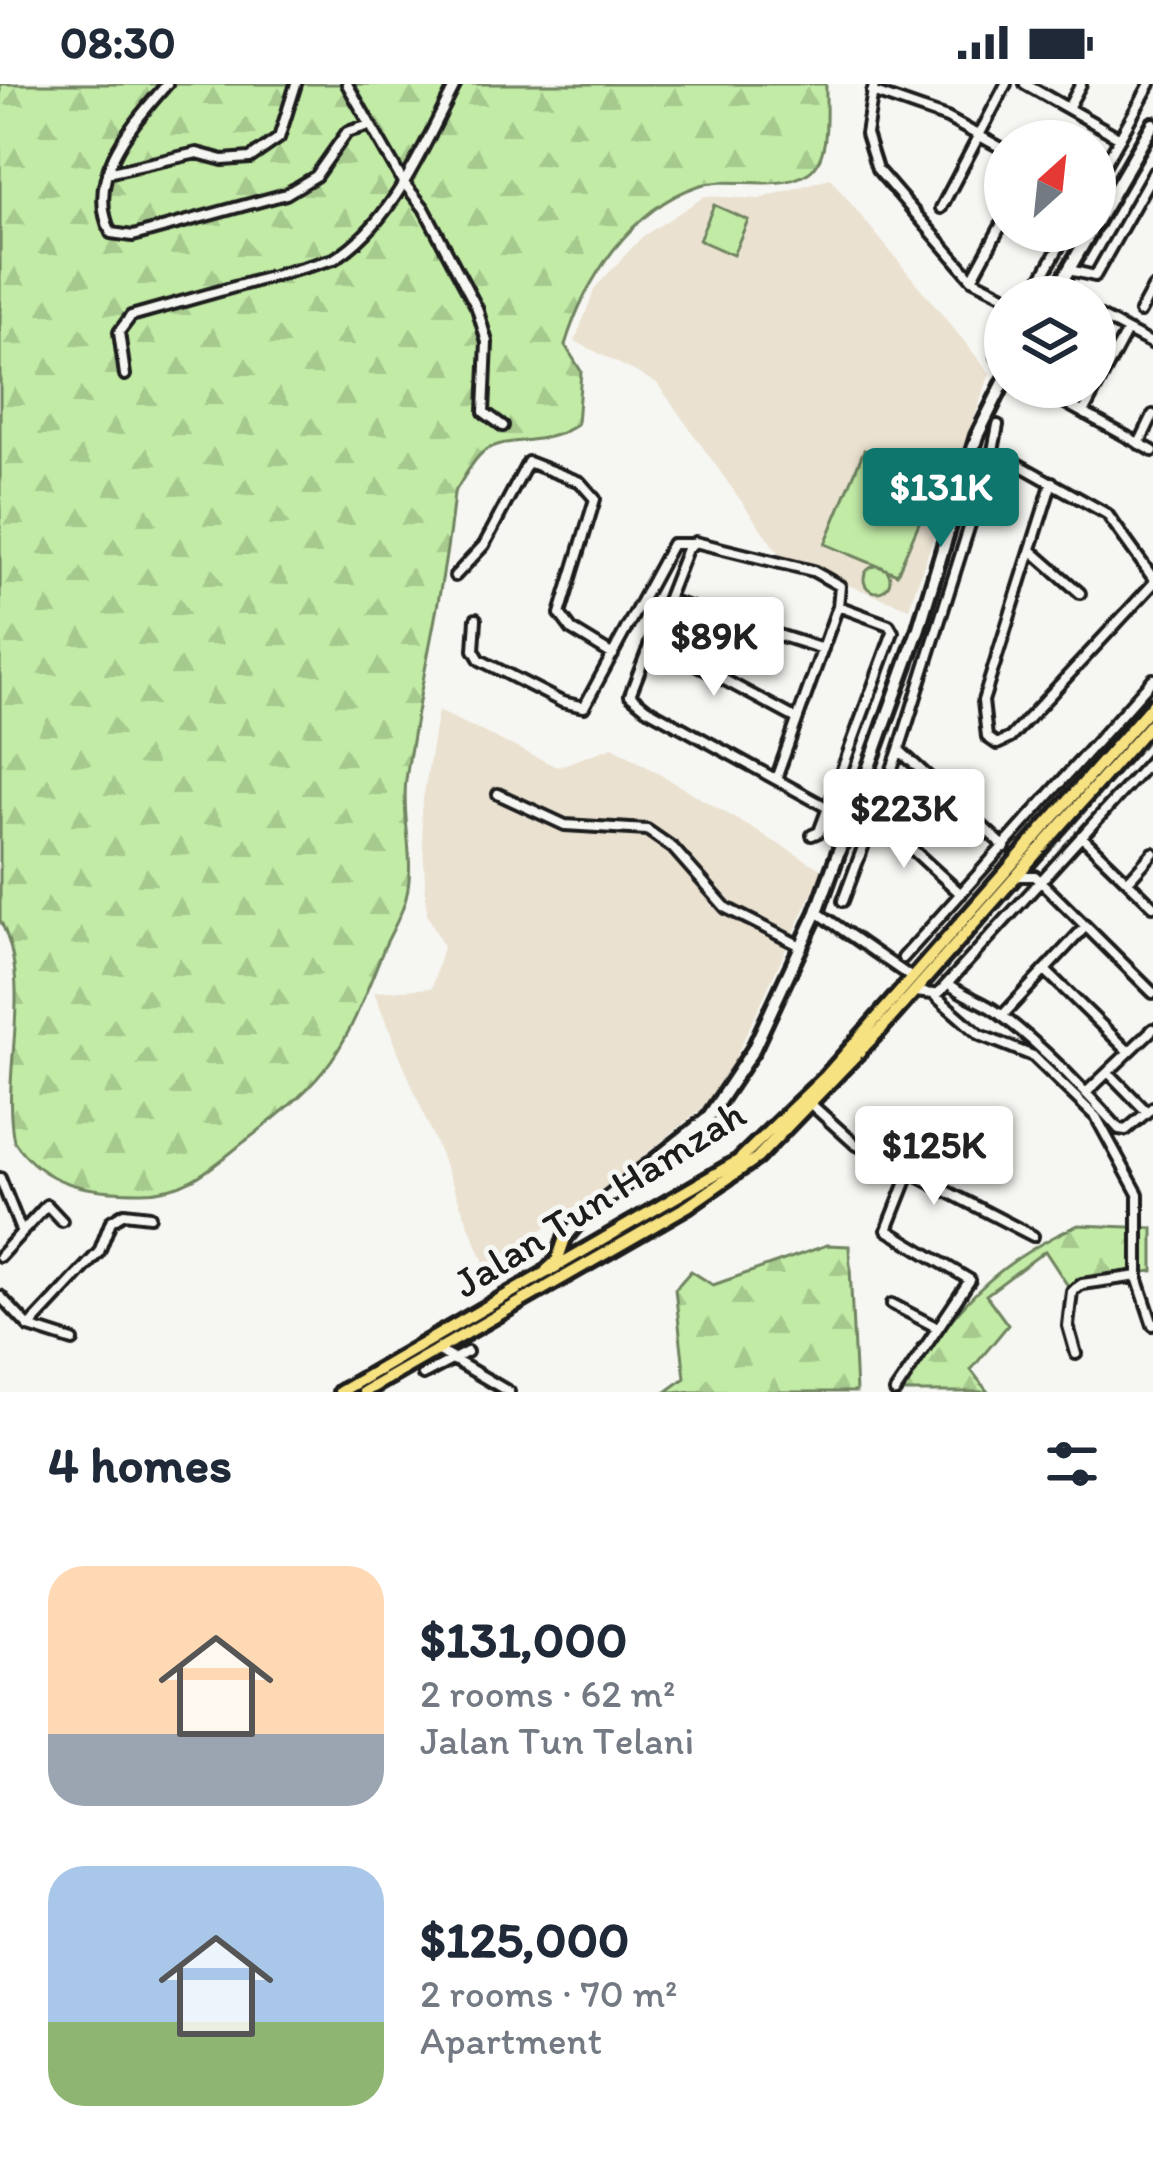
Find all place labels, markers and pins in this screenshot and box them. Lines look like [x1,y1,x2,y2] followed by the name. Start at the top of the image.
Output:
[857,448,1025,550] pin: $131K
[643,597,785,699] pin: $89K
[820,769,988,871] pin: $223K
[850,1106,1018,1208] pin: $125K

